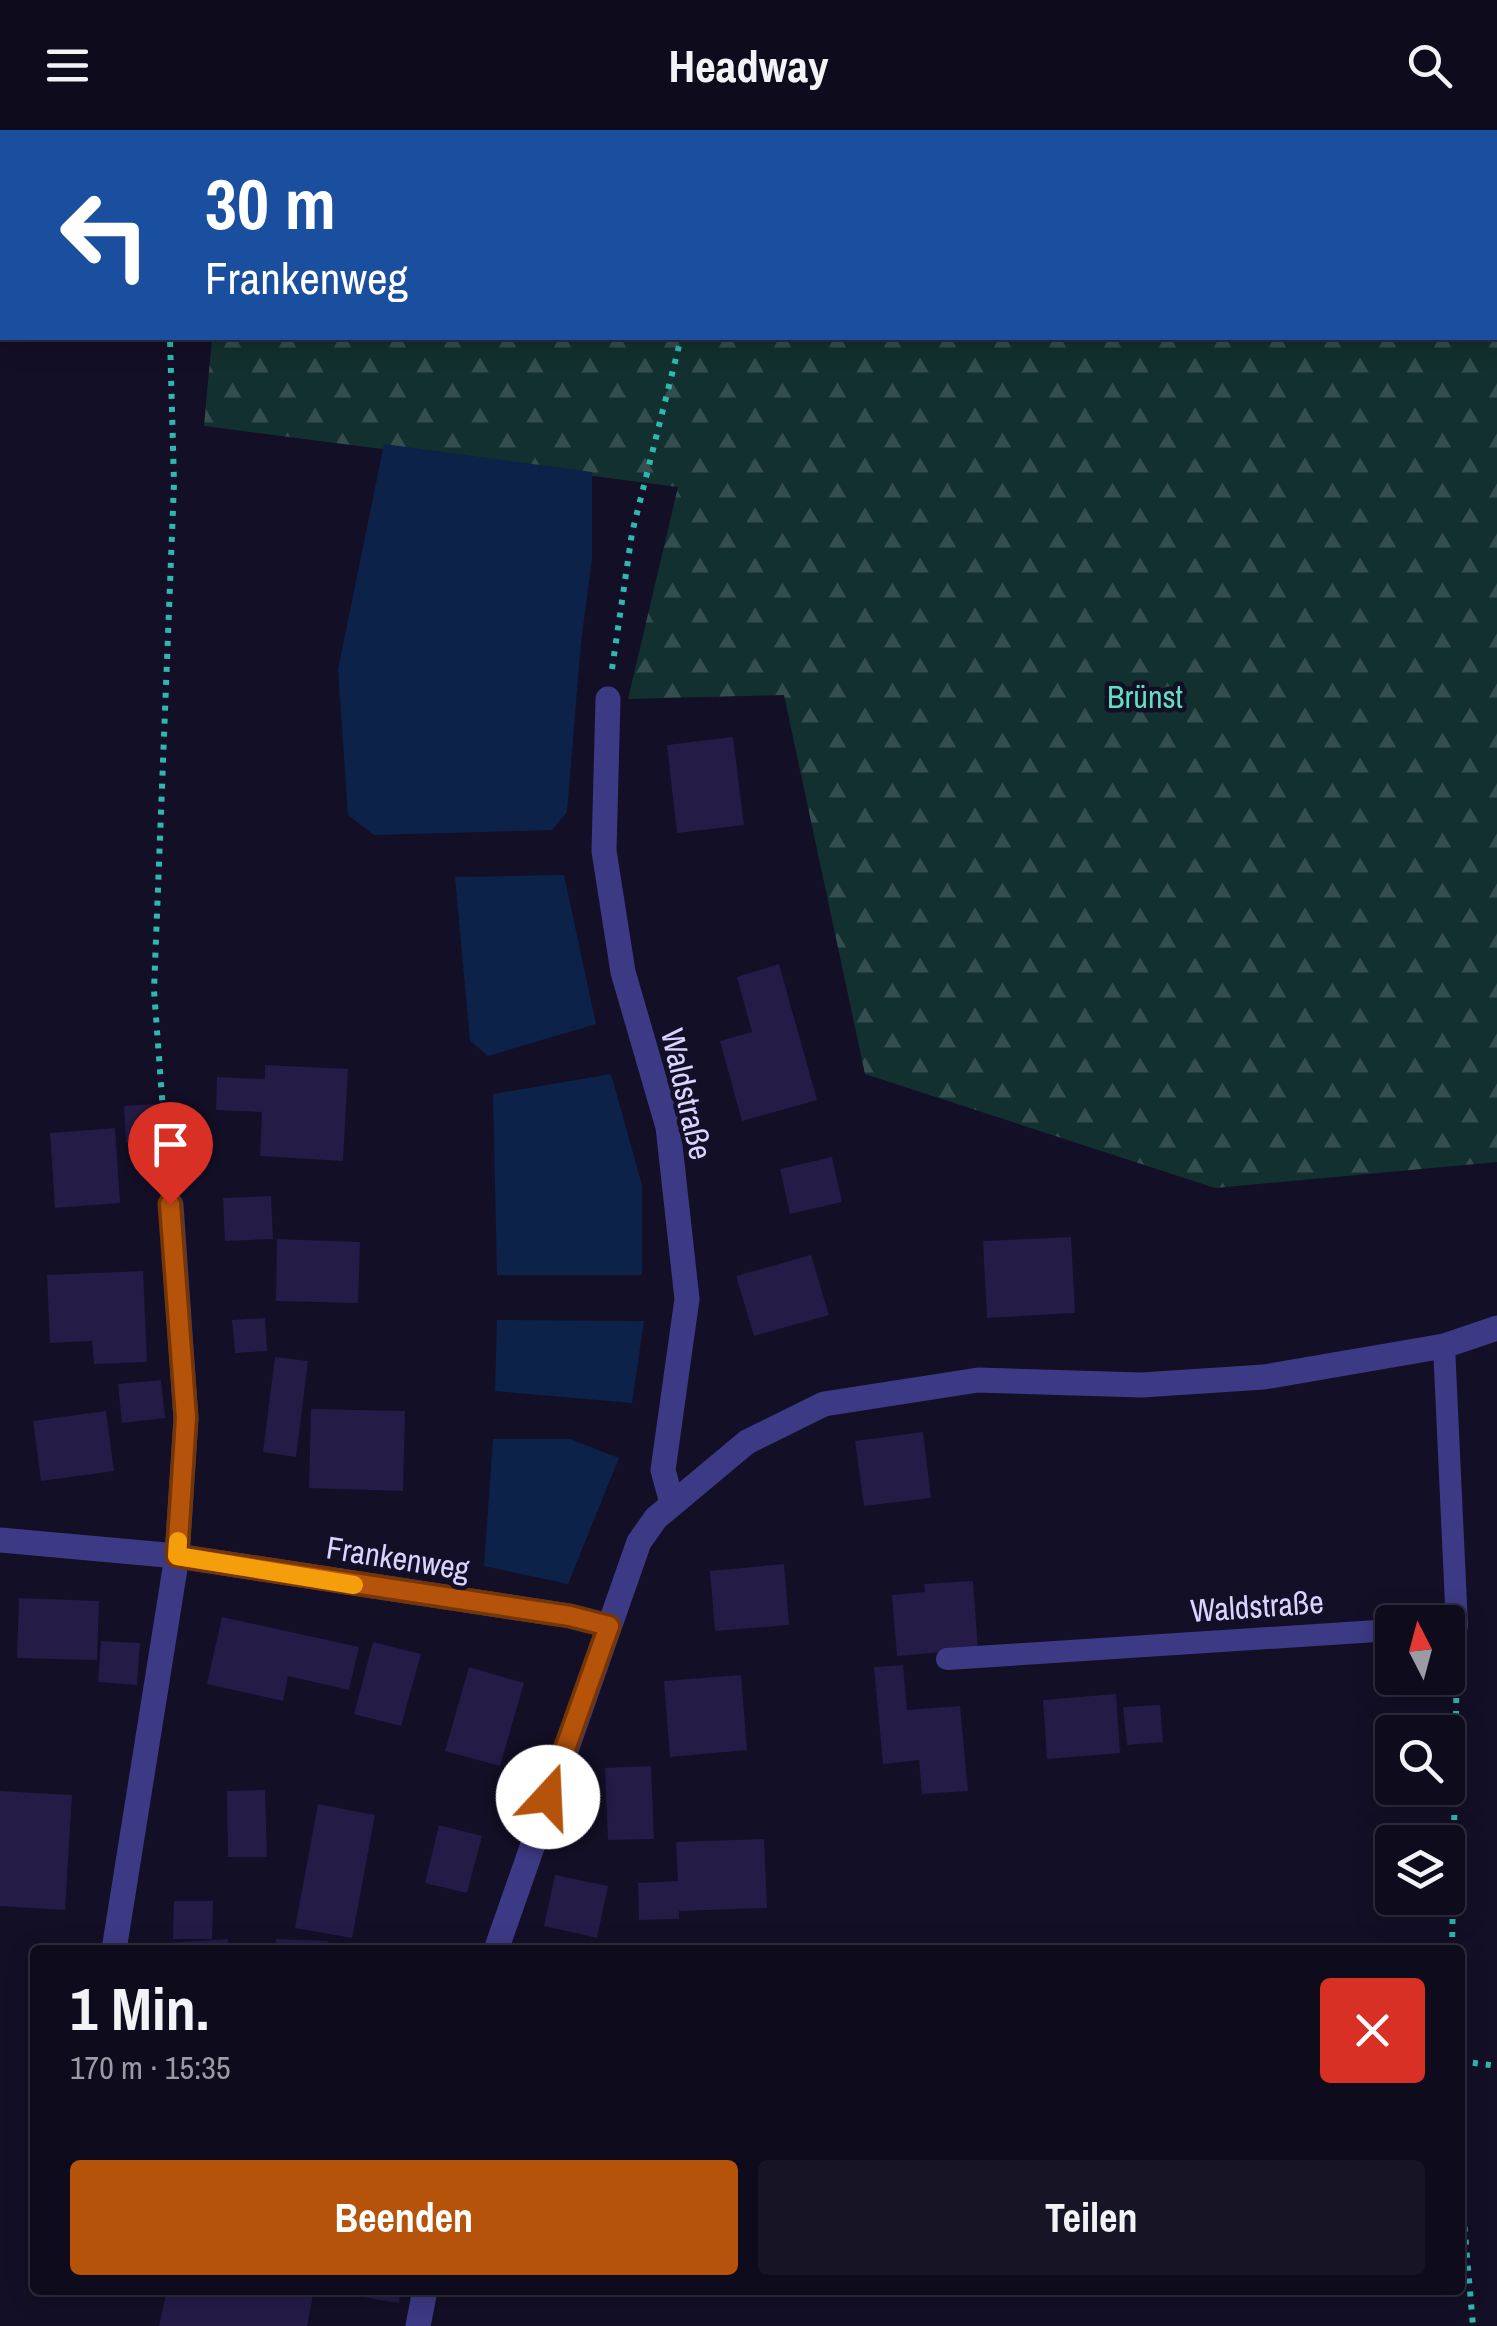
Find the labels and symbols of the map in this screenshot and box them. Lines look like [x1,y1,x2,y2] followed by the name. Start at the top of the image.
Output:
[1107,675,1183,718] park label: Brünst
[651,1024,723,1164] street label: Waldstraße
[128,1102,213,1205] pin
[323,1525,473,1591] street label: Frankenweg
[1189,1580,1325,1632] street label: Waldstraße
[1375,1605,1465,1695] north arrow
[496,1745,600,1849] position arrow

